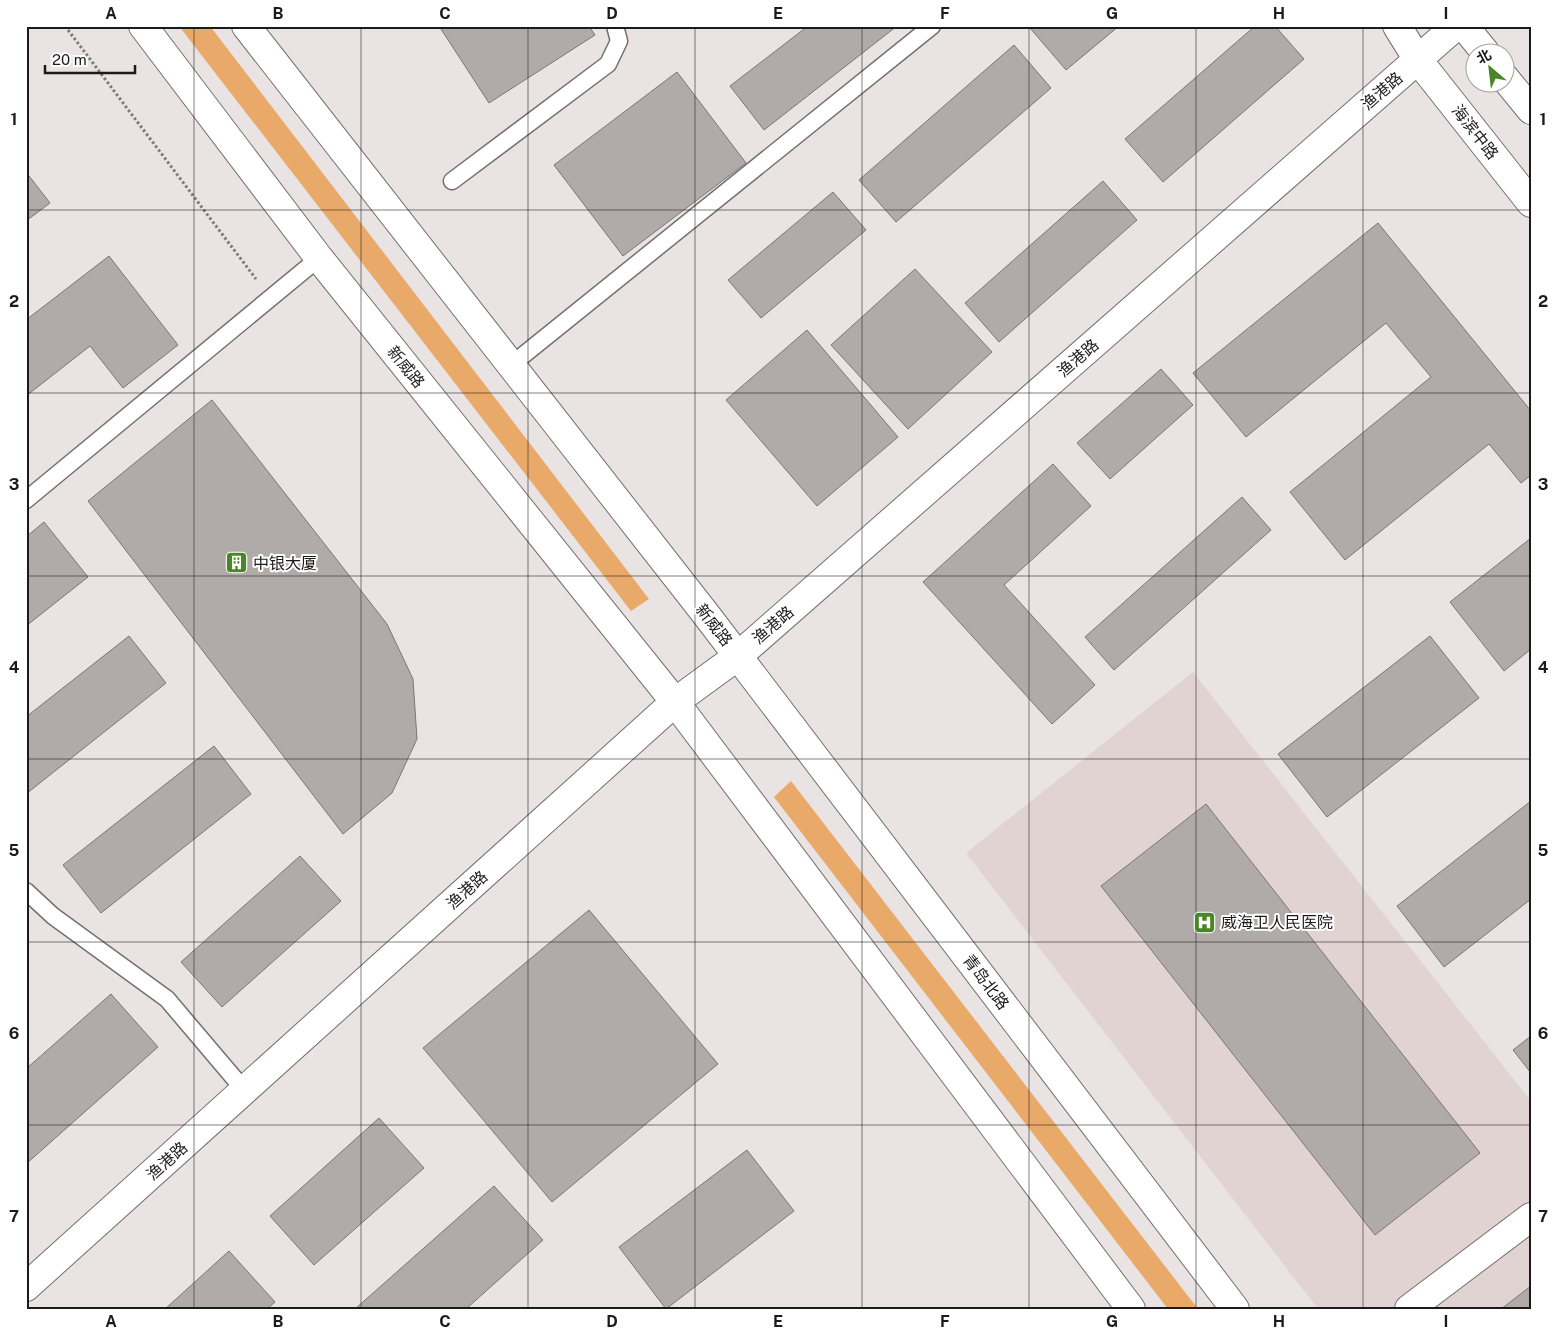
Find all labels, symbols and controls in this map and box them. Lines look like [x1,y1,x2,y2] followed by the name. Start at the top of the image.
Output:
[105,4,117,23] text: A
[273,4,284,23] text: B
[439,4,451,23] text: C
[606,4,618,23] text: D
[773,4,783,23] text: E
[940,4,950,23] text: F
[1106,4,1118,23] text: G
[1273,4,1285,23] text: H
[1444,4,1448,23] text: I
[45,42,135,74] scale bar
[1464,42,1514,92] north arrow
[1474,46,1494,67] text: 北
[52,51,87,68] text: 20 m
[1358,68,1406,114] street label: 渔港路
[1448,101,1502,163] street label: 海滨中路
[11,110,17,129] text: 1
[1540,110,1546,129] text: 1
[9,292,19,311] text: 2
[1538,292,1548,311] text: 2
[1054,335,1102,381] street label: 渔港路
[384,342,428,392] street label: 新威路
[9,475,19,494] text: 3
[1538,475,1548,494] text: 3
[225,551,249,575] building icon: 中银大厦
[253,554,317,573] place label: 中银大厦
[692,600,736,650] street label: 新威路
[749,602,797,648] street label: 渔港路
[9,658,20,677] text: 4
[1538,658,1549,677] text: 4
[9,841,20,860] text: 5
[1538,841,1549,860] text: 5
[443,867,491,913] street label: 渔港路
[1193,910,1217,934] hospital icon: 威海卫人民医院
[1221,913,1333,932] place label: 威海卫人民医院
[959,951,1013,1013] street label: 青岛北路
[9,1024,19,1043] text: 6
[1538,1024,1548,1043] text: 6
[143,1138,191,1184] street label: 渔港路
[9,1207,19,1226] text: 7
[1538,1207,1548,1226] text: 7
[105,1312,117,1331] text: A
[273,1312,284,1331] text: B
[439,1312,451,1331] text: C
[606,1312,618,1331] text: D
[773,1312,783,1331] text: E
[940,1312,950,1331] text: F
[1106,1312,1118,1331] text: G
[1273,1312,1285,1331] text: H
[1444,1312,1448,1331] text: I

